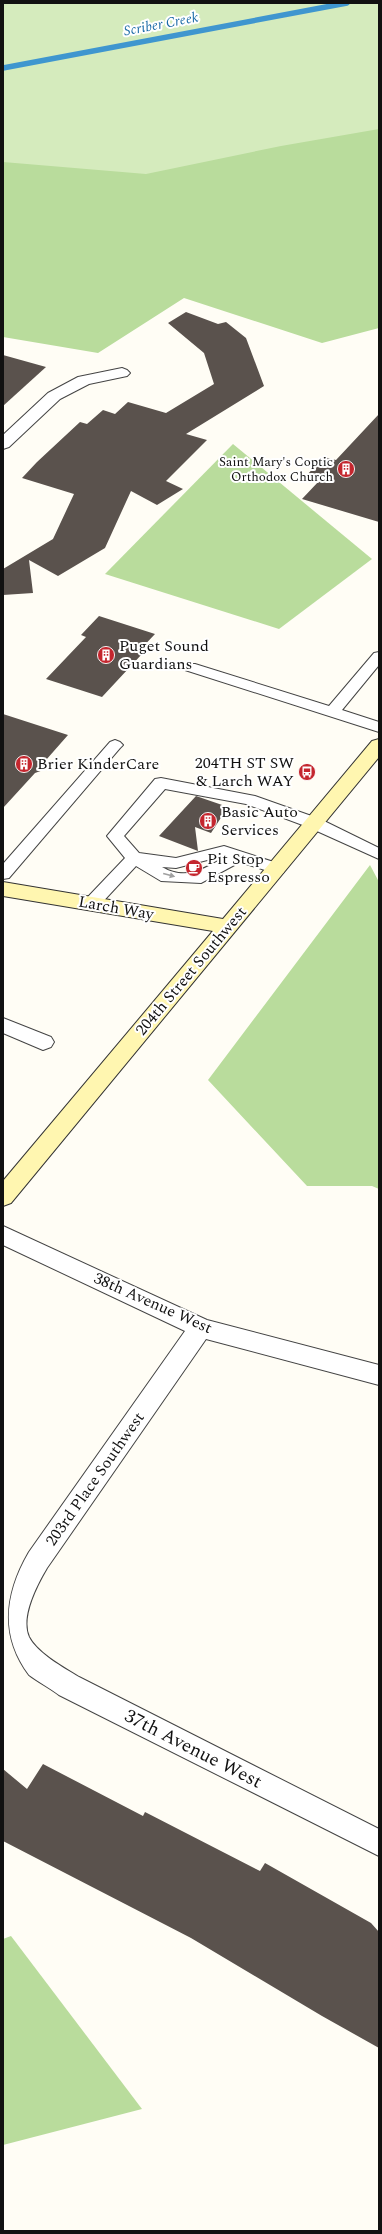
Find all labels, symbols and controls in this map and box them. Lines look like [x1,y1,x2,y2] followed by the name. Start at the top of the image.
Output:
[122,6,201,42] water label: Scriber Creek
[219,452,333,487] place label: Saint Mary's Coptic Orthodox Church
[336,459,356,479] building icon: Saint Mary's Coptic Orthodox Church
[119,634,209,676] place label: Puget Sound Guardians
[96,645,116,665] building icon: Puget Sound Guardians
[195,751,294,793] place label: 204TH ST SW & Larch WAY
[37,752,159,776] place label: Brier KinderCare
[14,754,34,774] building icon: Brier KinderCare
[297,762,317,782] bus stop icon: 204TH ST SW & Larch WAY
[221,800,298,842] place label: Basic Auto Services
[198,811,218,831] building icon: Basic Auto Services
[207,847,270,889] place label: Pit Stop Espresso
[184,858,204,878] cafe icon: Pit Stop Espresso
[163,872,175,878] one-way arrow
[76,890,157,927] street label: Larch Way
[130,901,253,1041] street label: 204th Street Southwest
[90,1266,216,1340] street label: 38th Avenue West
[40,1407,151,1551] street label: 203rd Place Southwest
[119,1702,267,1796] street label: 37th Avenue West

